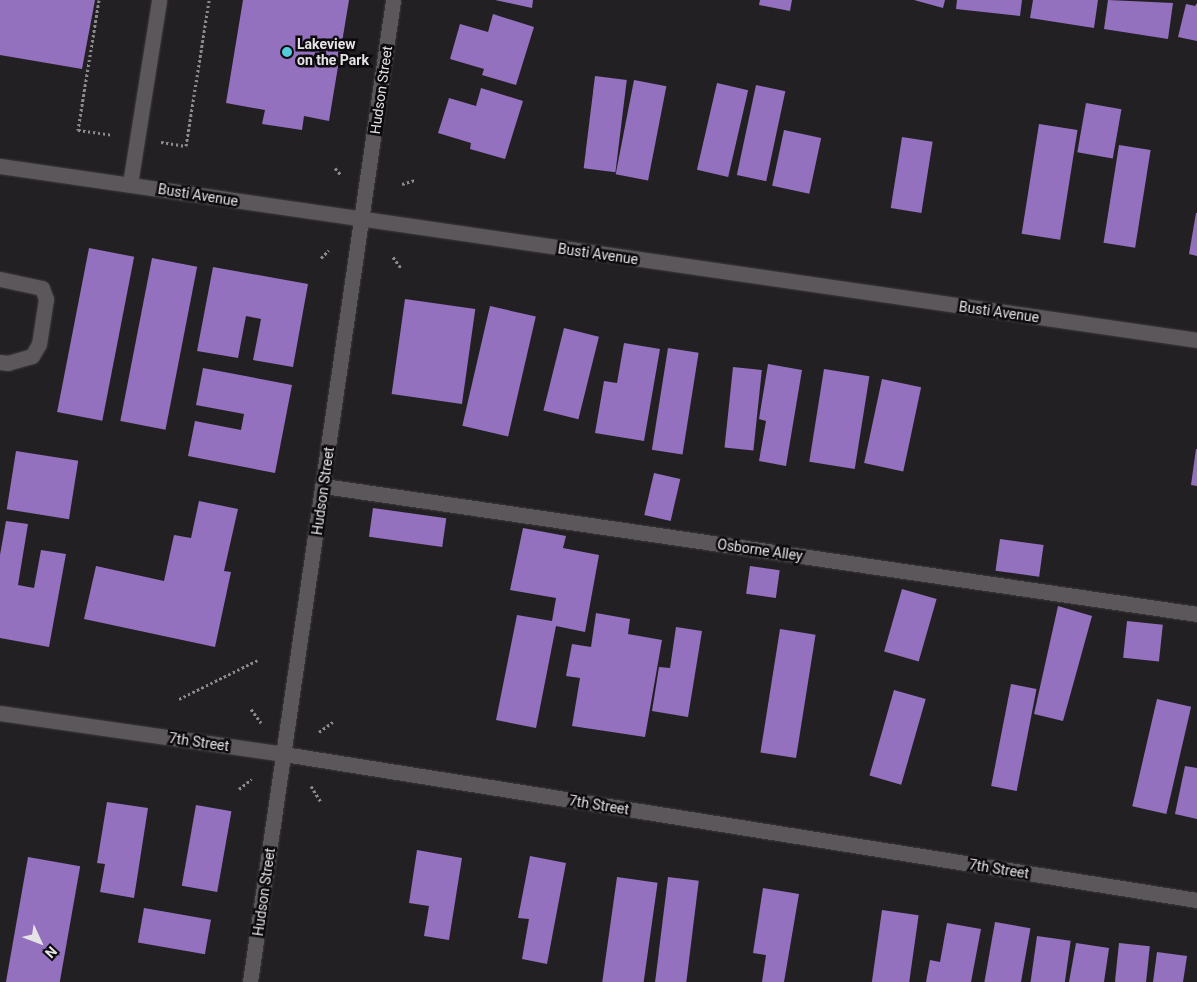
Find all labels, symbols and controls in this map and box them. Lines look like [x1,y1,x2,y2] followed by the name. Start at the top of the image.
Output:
[297,36,369,68] place label: Lakeview on the Park
[366,45,396,135] street label: Hudson Street
[281,46,293,58] marker: Lakeview on the Park
[157,180,239,210] street label: Busti Avenue
[557,240,639,268] street label: Busti Avenue
[958,298,1040,326] street label: Busti Avenue
[308,446,338,536] street label: Hudson Street
[716,536,804,564] street label: Osborne Alley
[168,729,230,755] street label: 7th Street
[568,792,630,818] street label: 7th Street
[249,847,279,937] street label: Hudson Street
[968,856,1030,882] street label: 7th Street
[15,917,65,967] north arrow
[42,943,60,961] text: N

